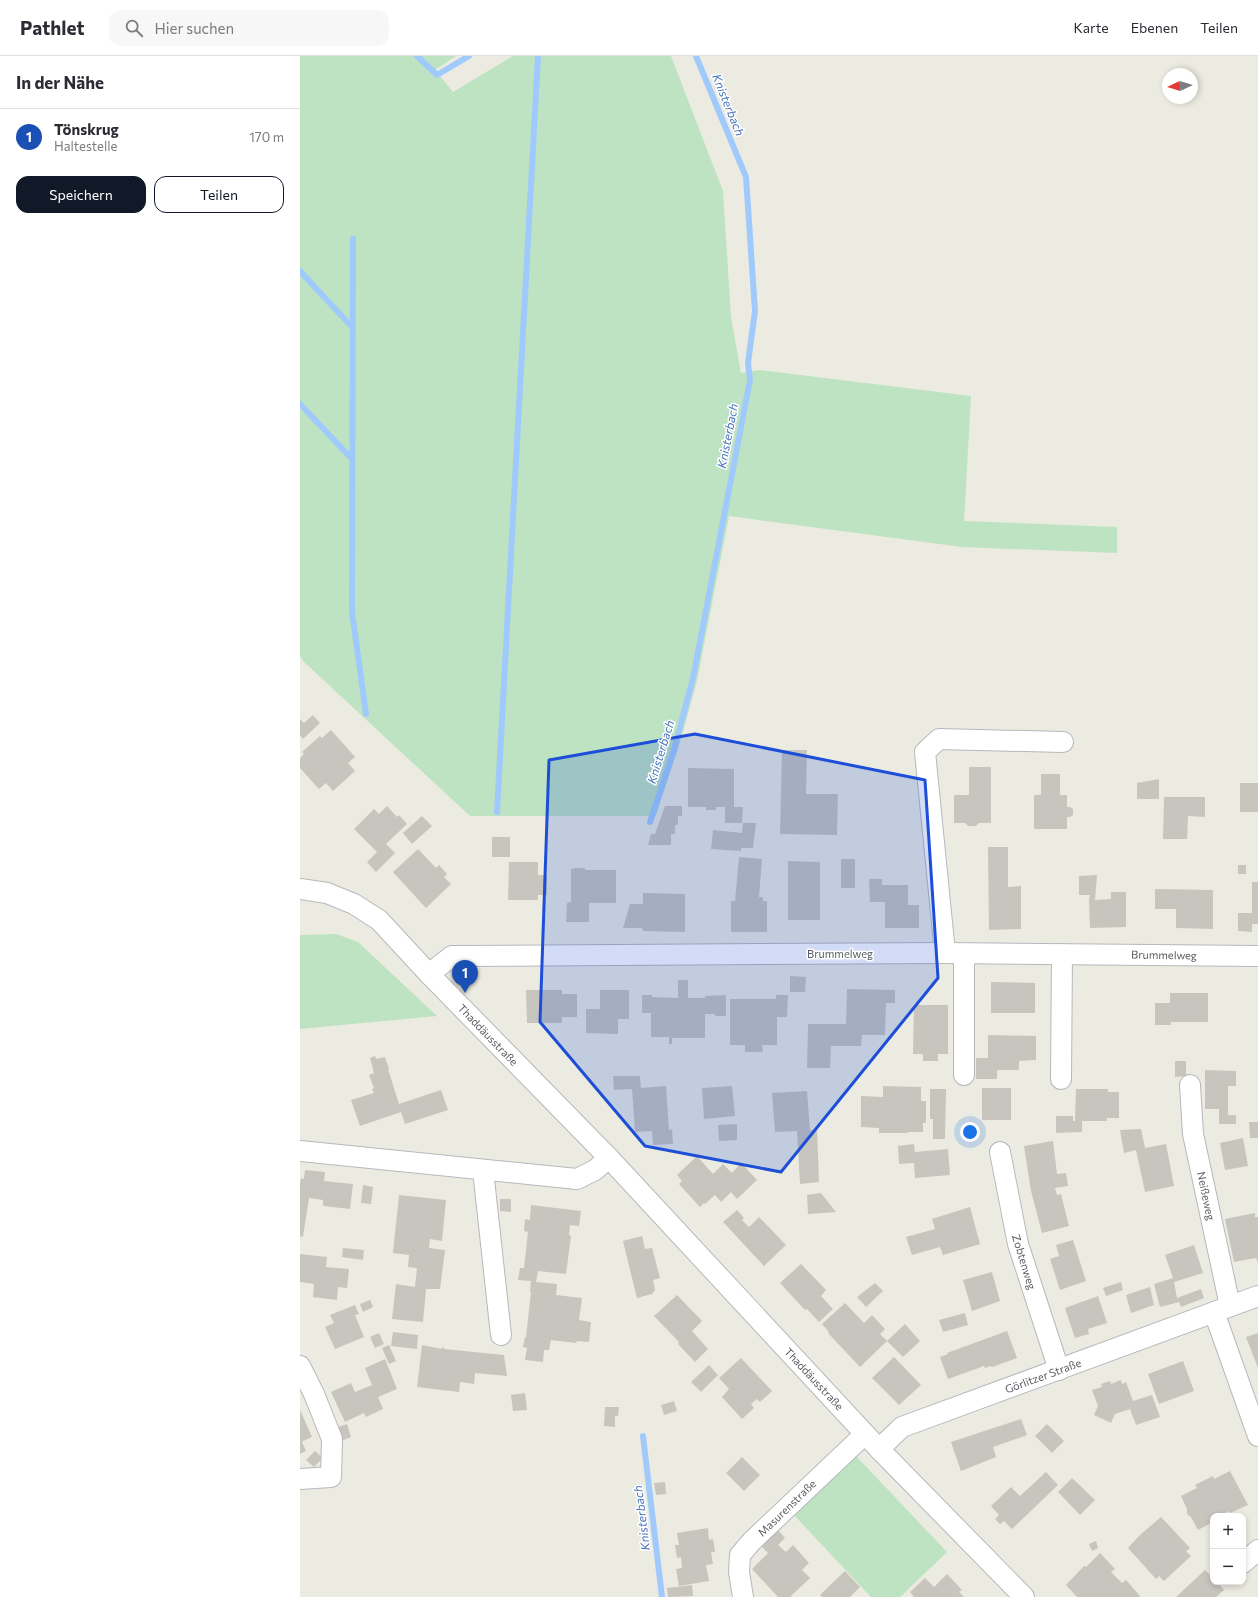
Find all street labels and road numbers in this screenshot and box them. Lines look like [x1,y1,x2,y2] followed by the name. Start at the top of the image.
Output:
[807,947,873,960] street label: Brummelweg
[1131,947,1197,962] street label: Brummelweg
[456,1001,521,1068] street label: Thaddäusstraße
[1195,1170,1218,1222] street label: Neißeweg
[1010,1233,1039,1291] street label: Zobtenweg
[782,1345,847,1413] street label: Thaddäusstraße
[1003,1356,1083,1395] street label: Görlitzer Straße
[755,1477,819,1539] street label: Masurenstraße

